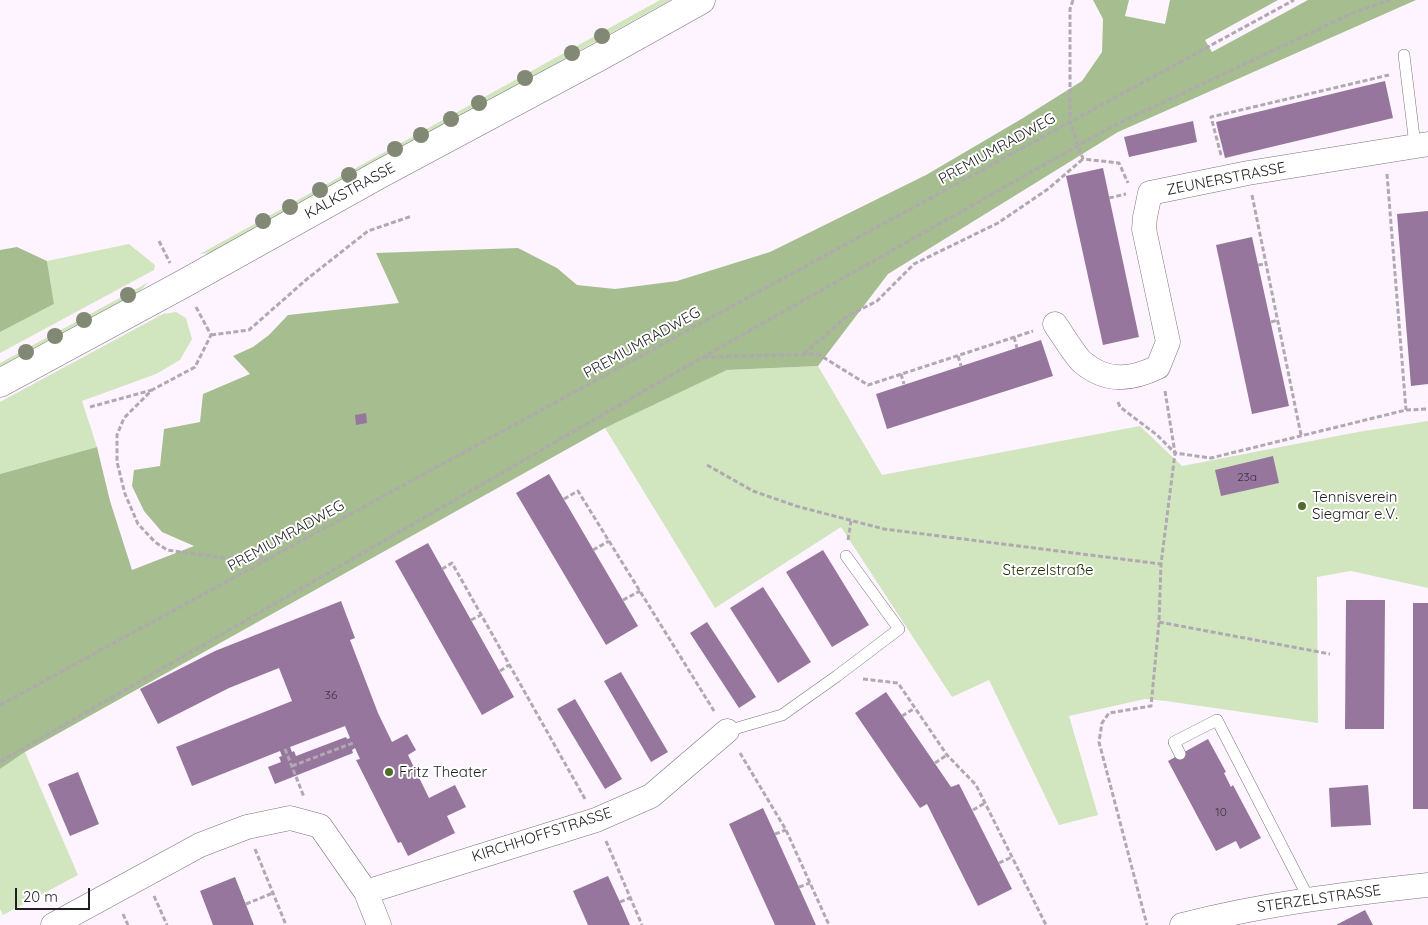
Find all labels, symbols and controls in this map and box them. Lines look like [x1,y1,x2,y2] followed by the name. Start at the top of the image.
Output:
[935,109,1059,189] street label: PREMIUMRADWEG
[302,159,398,223] street label: KALKSTRASSE
[1165,159,1287,199] street label: ZEUNERSTRASSE
[580,303,704,383] street label: PREMIUMRADWEG
[1237,470,1257,484] house number: 23a
[1312,488,1398,523] place label: Tennisverein Siegmar e.V.
[224,496,348,576] street label: PREMIUMRADWEG
[1296,500,1308,512] marker: Tennisverein Siegmar e.V.
[1002,561,1094,579] park label: Sterzelstraße
[325,688,337,702] house number: 36
[399,763,487,781] place label: Fritz Theater
[383,766,395,778] marker: Fritz Theater
[470,804,614,866] street label: KIRCHHOFFSTRASSE
[1215,805,1227,819] house number: 10
[18,878,92,910] scale bar
[1256,881,1382,917] street label: STERZELSTRASSE
[23,887,58,906] text: 20 m

